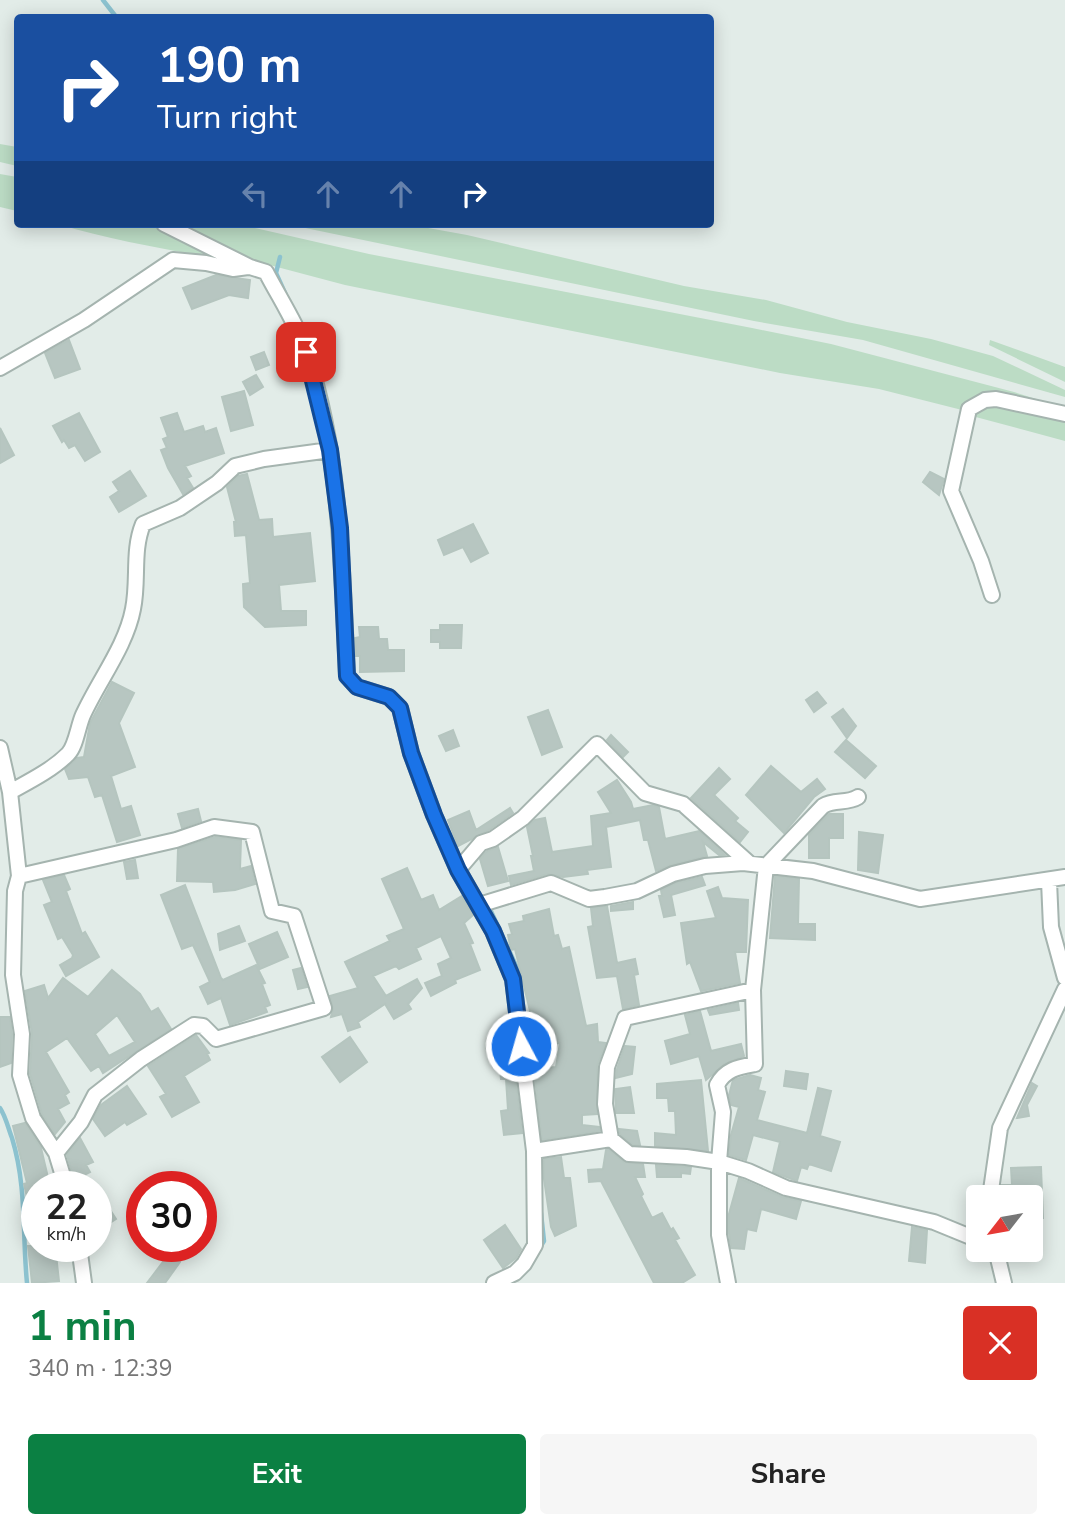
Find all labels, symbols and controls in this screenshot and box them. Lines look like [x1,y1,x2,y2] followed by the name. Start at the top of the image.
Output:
[157,32,301,99] text: 190 m
[42,42,133,133] icon: right
[157,96,297,139] text: Turn right
[236,175,274,213] icon: left
[309,175,347,213] icon: ahead
[382,175,420,213] icon: ahead
[455,175,493,213] icon: right
[276,322,336,382] pin
[287,333,325,371] icon: arrive
[484,1009,558,1083] position arrow
[126,1171,217,1262] speed limit sign: 30
[45,1184,88,1231] text: 22
[966,1185,1043,1262] north arrow
[966,1185,1043,1262] map controls
[47,1222,86,1246] text: km/h
[28,1298,137,1355] text: 1 min
[963,1306,1037,1380] button: close
[28,1353,173,1384] text: 340 m · 12:39
[28,1434,526,1514] button: Exit
[540,1434,1037,1514] button: Share

